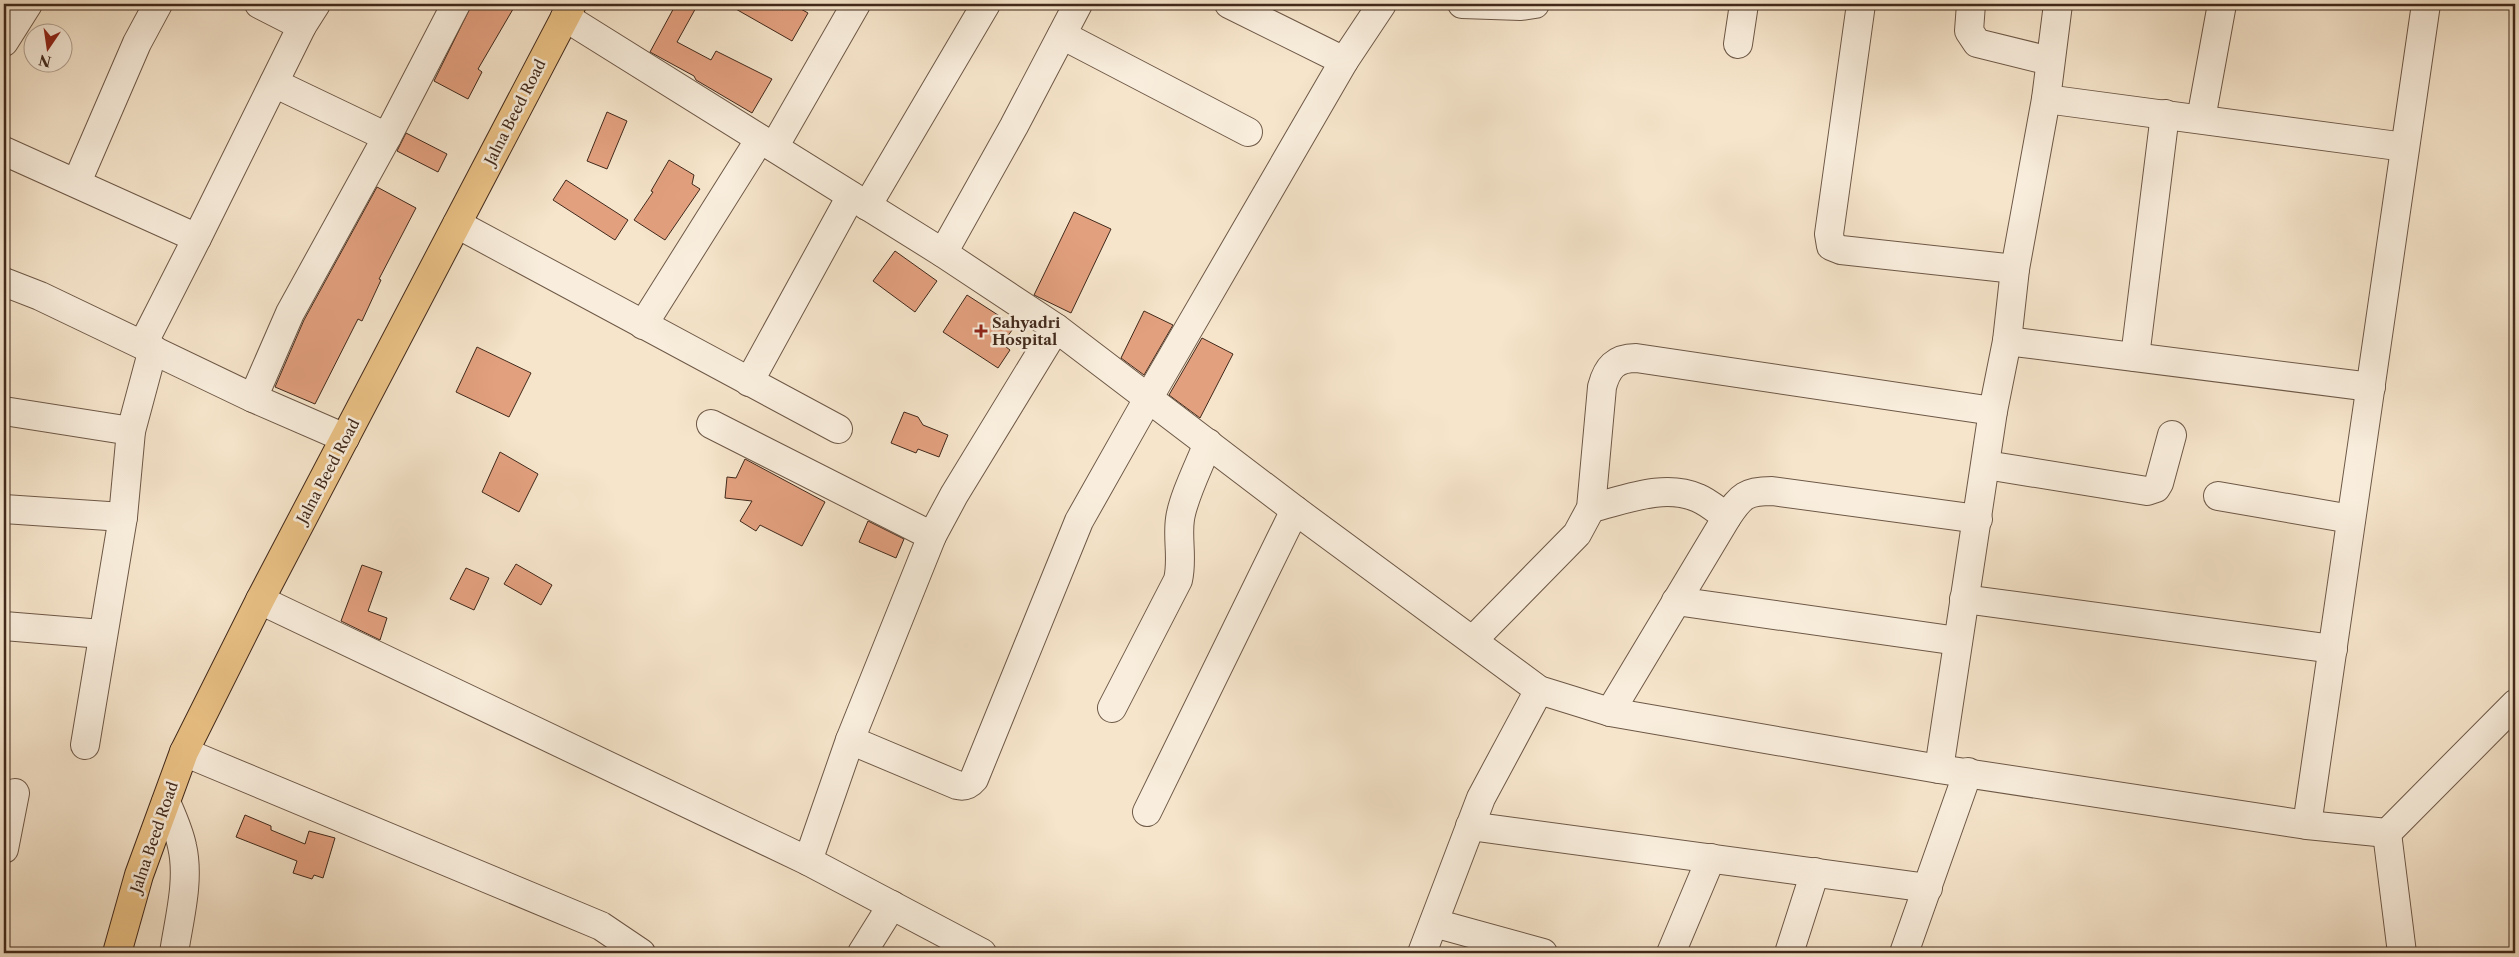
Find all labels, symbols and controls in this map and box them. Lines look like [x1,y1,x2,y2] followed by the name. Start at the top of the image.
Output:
[22,22,72,72] north arrow
[37,51,53,71] text: N
[479,56,550,170] street label: Jalna Beed Road
[992,313,1061,349] place label: Sahyadri Hospital
[974,324,988,338] marker: Sahyadri Hospital
[291,415,364,528] street label: Jalna Beed Road
[125,779,182,897] street label: Jalna Beed Road

